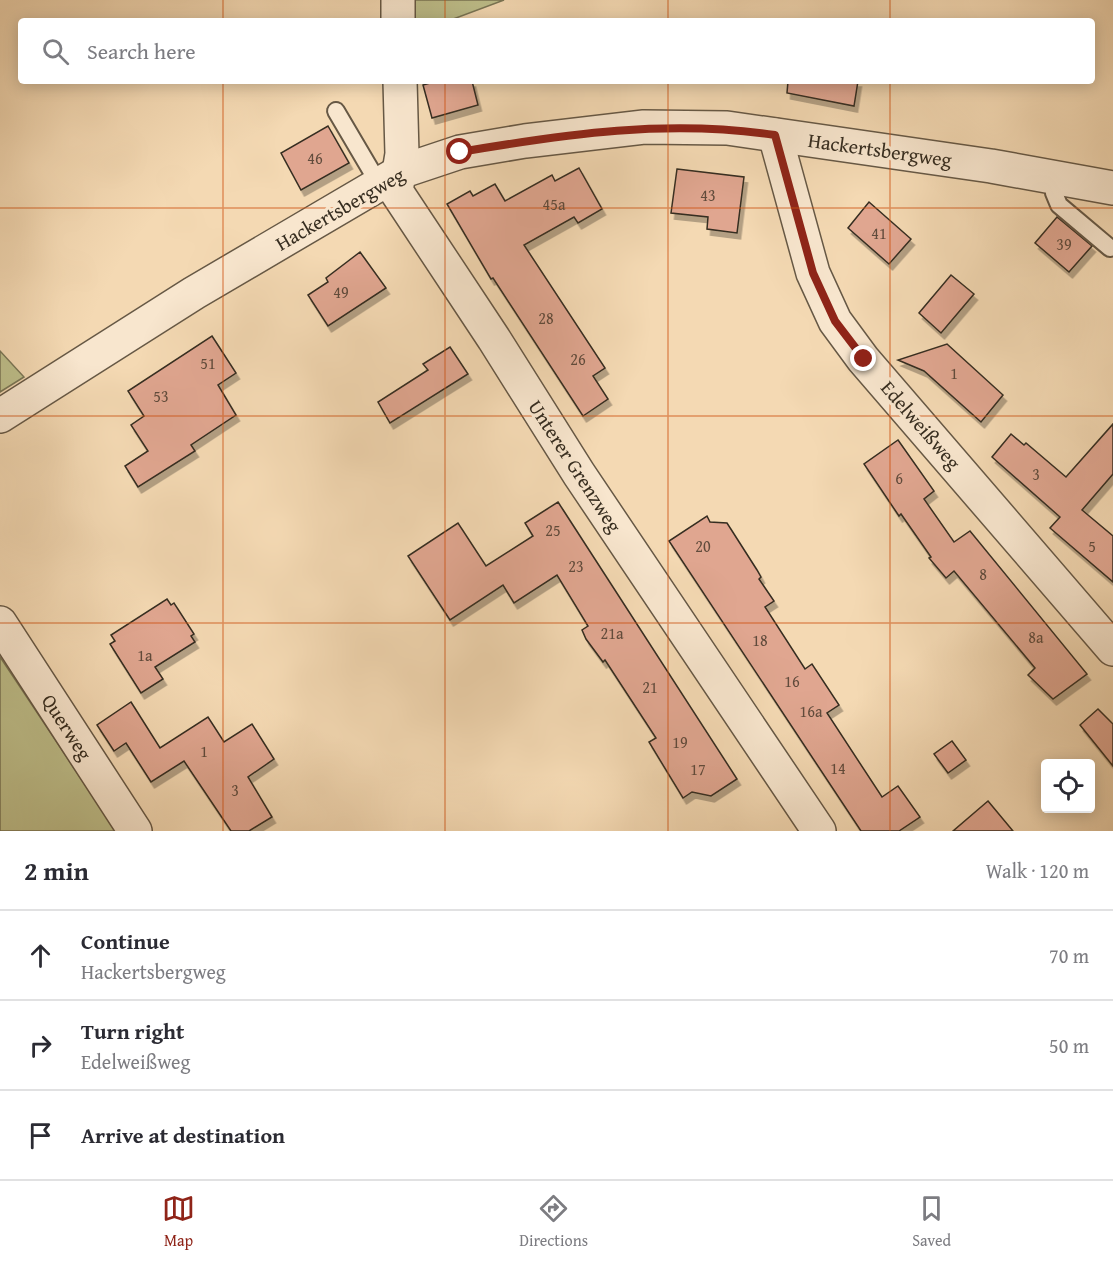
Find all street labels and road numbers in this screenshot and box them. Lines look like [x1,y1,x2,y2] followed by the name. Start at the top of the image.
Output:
[806,125,954,174] street label: Hackertsbergweg
[270,160,410,257] street label: Hackertsbergweg
[875,374,968,476] street label: Edelweißweg
[522,394,629,538] street label: Unterer Grenzweg
[35,688,100,766] street label: Querweg

